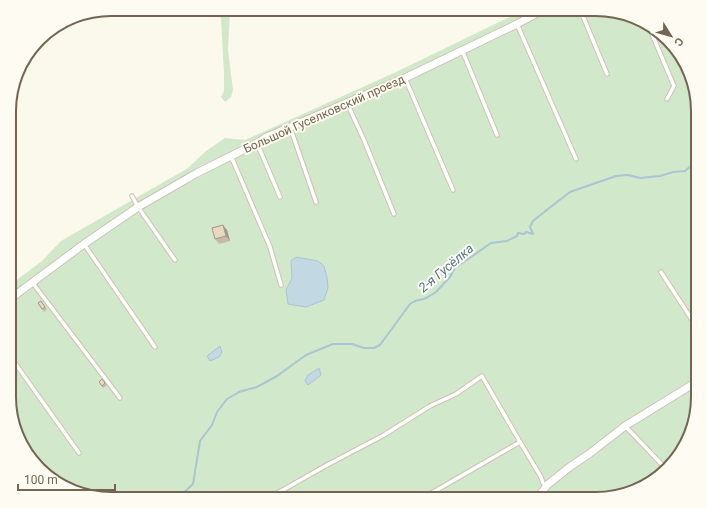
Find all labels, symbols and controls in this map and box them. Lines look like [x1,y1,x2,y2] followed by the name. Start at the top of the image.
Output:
[651,16,691,56] north arrow
[671,35,686,49] text: С
[241,72,407,156] street label: Большой Гуселковский проезд
[416,241,477,295] water label: 2-я Гусёлка
[18,466,115,492] scale bar
[24,473,58,487] text: 100 m

